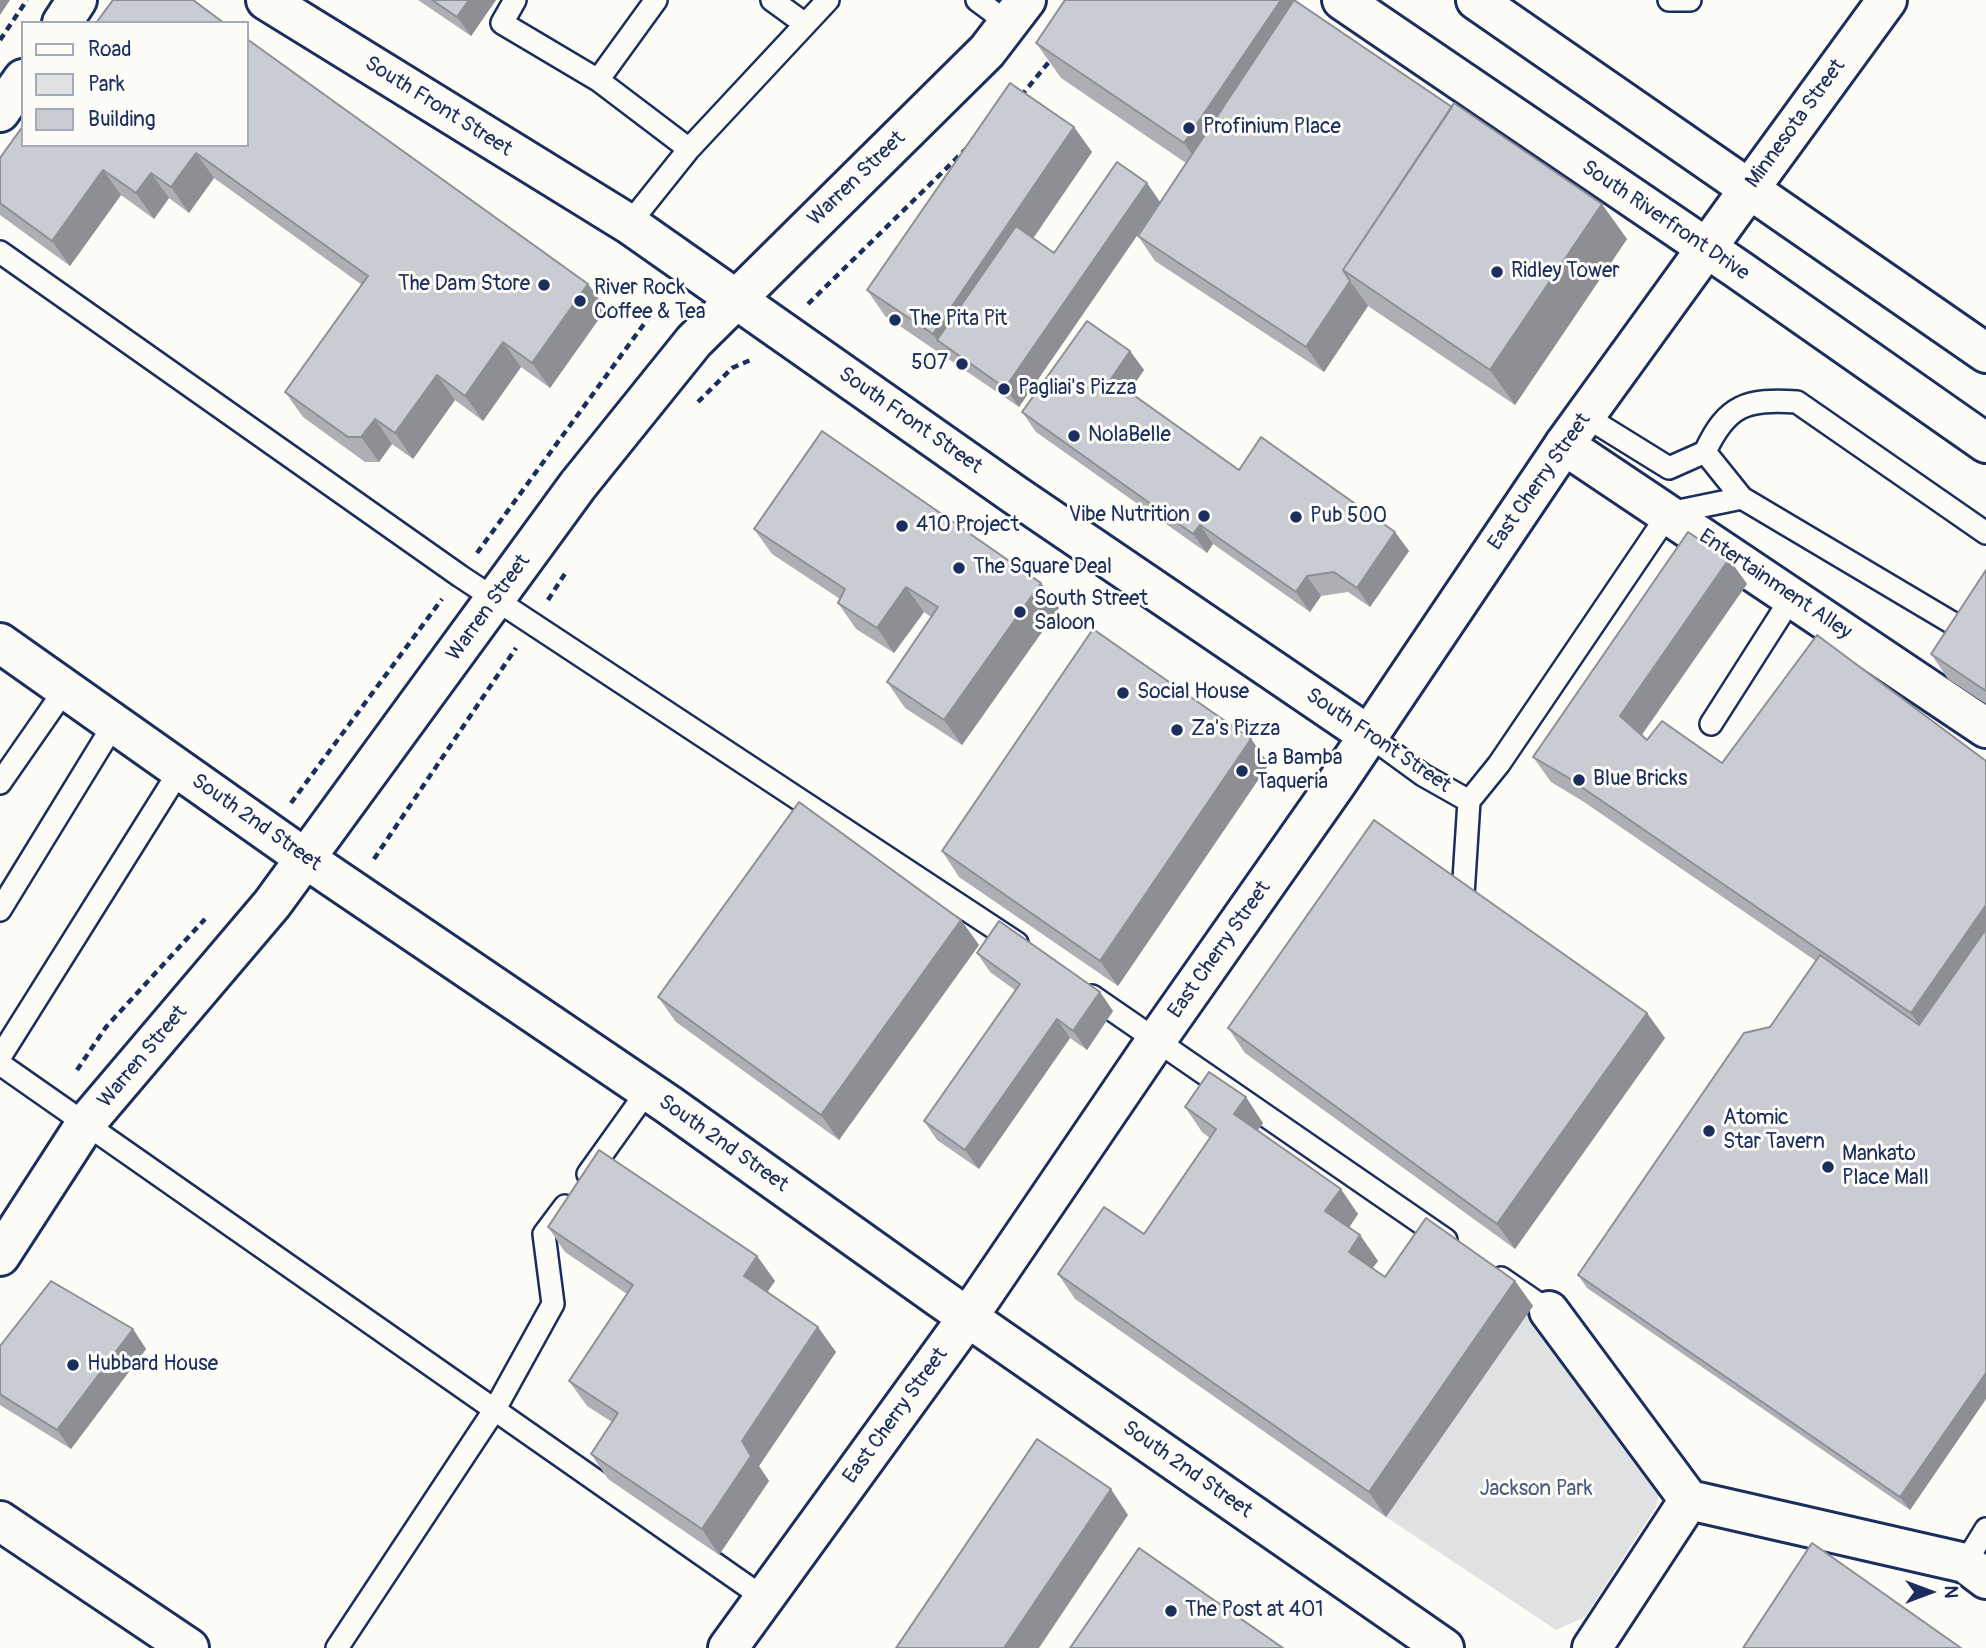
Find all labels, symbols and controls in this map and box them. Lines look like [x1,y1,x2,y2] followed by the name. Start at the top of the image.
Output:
[21,21,248,147] legend
[88,36,132,63] text: Road
[359,51,517,163] street label: South Front Street
[1741,55,1851,193] street label: Minnesota Street
[88,71,125,98] text: Park
[88,106,155,133] text: Building
[1203,115,1341,141] place label: Profinium Place
[1181,120,1197,136] marker: Profinium Place
[803,126,911,232] street label: Warren Street
[1576,155,1754,287] street label: South Riverfront Drive
[1511,259,1620,285] place label: Ridley Tower
[1489,264,1505,280] marker: Ridley Tower
[398,272,530,298] place label: The Dam Store
[594,276,705,326] place label: River Rock Coffee & Tea
[536,277,552,293] marker: The Dam Store
[572,293,588,309] marker: River Rock Coffee & Tea
[909,307,1007,333] place label: The Pita Pit
[887,312,903,328] marker: The Pita Pit
[911,351,948,377] place label: 507
[954,356,970,372] marker: 507
[833,362,987,480] street label: South Front Street
[1018,376,1136,402] place label: Pagliai's Pizza
[996,381,1012,397] marker: Pagliai's Pizza
[1483,409,1597,555] street label: East Cherry Street
[1088,423,1171,449] place label: NolaBelle
[1066,428,1082,444] marker: NolaBelle
[1069,503,1190,529] place label: Vibe Nutrition
[1310,504,1387,530] place label: Pub 500
[1196,508,1212,524] marker: Vibe Nutrition
[1288,509,1304,525] marker: Pub 500
[916,513,1019,539] place label: 410 Project
[894,518,910,534] marker: 410 Project
[1694,525,1856,645] street label: Entertainment Alley
[442,550,536,666] street label: Warren Street
[973,555,1112,581] place label: The Square Deal
[951,560,967,576] marker: The Square Deal
[1034,587,1148,637] place label: South Street Saloon
[1012,604,1028,620] marker: South Street Saloon
[1137,680,1249,706] place label: Social House
[1301,683,1455,799] street label: South Front Street
[1115,685,1131,701] marker: Social House
[1191,717,1280,743] place label: Za's Pizza
[1169,722,1185,738] marker: Za's Pizza
[1256,746,1343,796] place label: La Bamba Taqueria
[1234,763,1250,779] marker: La Bamba Taqueria
[1593,767,1687,793] place label: Blue Bricks
[186,769,326,877] street label: South 2nd Street
[1571,772,1587,788] marker: Blue Bricks
[1163,877,1277,1023] street label: East Cherry Street
[93,1001,193,1113] street label: Warren Street
[653,1090,793,1198] street label: South 2nd Street
[1723,1106,1825,1156] place label: Atomic Star Tavern
[1701,1123,1717,1139] marker: Atomic Star Tavern
[1842,1142,1929,1192] place label: Mankato Place Mall
[1820,1159,1836,1175] marker: Mankato Place Mall
[838,1343,954,1489] street label: East Cherry Street
[87,1352,218,1378] place label: Hubbard House
[65,1357,81,1373] marker: Hubbard House
[1117,1416,1257,1524] street label: South 2nd Street
[1480,1477,1592,1503] park label: Jackson Park
[1895,1557,1965,1627] north arrow
[1939,1586,1963,1598] text: N
[1185,1598,1324,1624] place label: The Post at 401
[1163,1603,1179,1619] marker: The Post at 401

